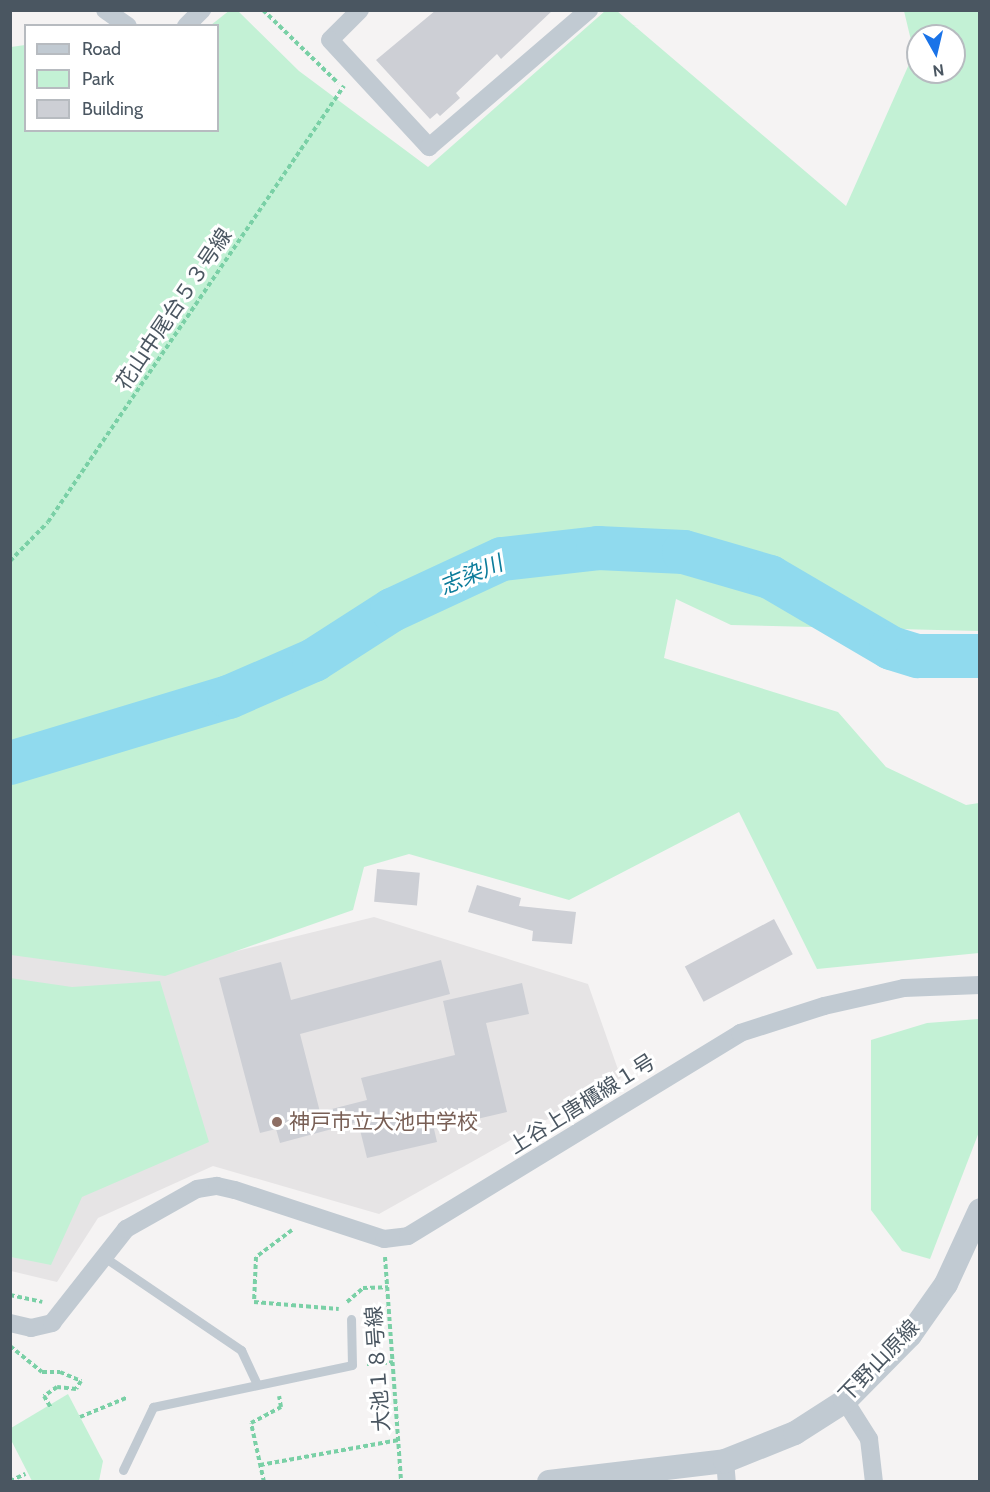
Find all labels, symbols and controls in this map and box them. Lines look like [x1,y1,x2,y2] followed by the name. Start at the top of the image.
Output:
[24,24,219,132] legend
[906,24,966,84] north arrow
[82,38,121,60] text: Road
[931,60,945,81] text: N
[82,68,114,90] text: Park
[82,98,143,120] text: Building
[111,224,237,394] street label: 花山中尾台５３号線
[435,550,507,600] water label: 志染川
[504,1049,660,1159] street label: 上谷上唐櫃線１号
[289,1109,478,1135] place label: 神戸市立大池中学校
[270,1115,284,1129] marker: 神戸市立大池中学校
[361,1305,395,1433] street label: 大池１８号線
[833,1314,925,1408] street label: 下野山原線

